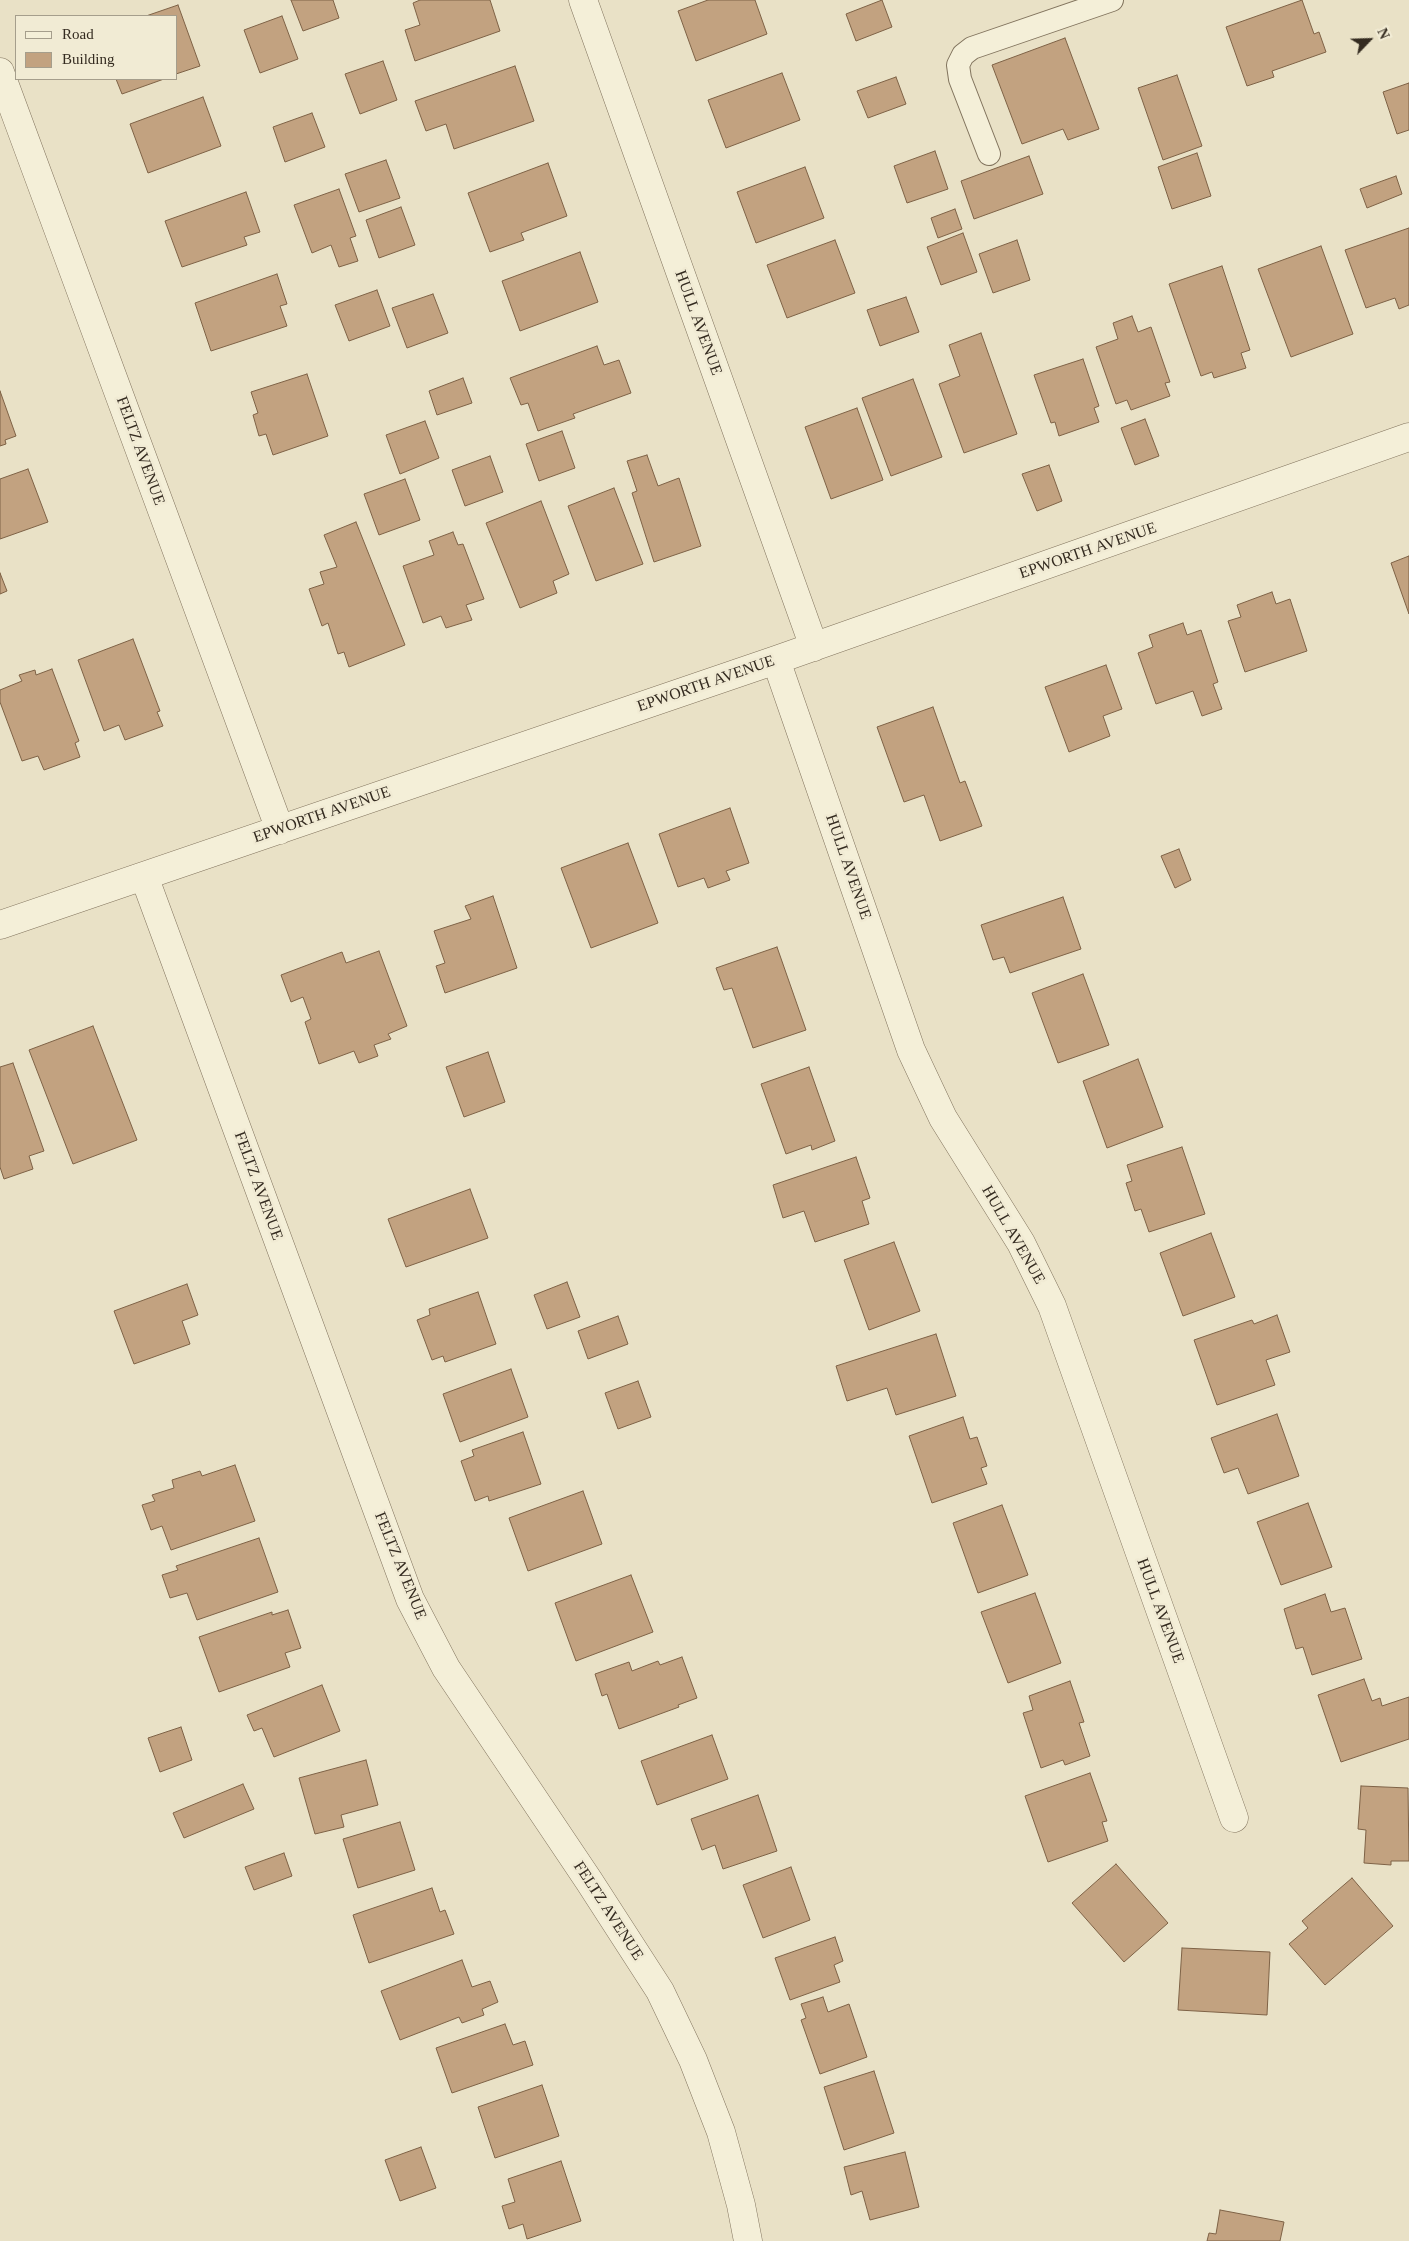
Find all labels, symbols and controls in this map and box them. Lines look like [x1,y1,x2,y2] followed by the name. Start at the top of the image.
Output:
[15,15,178,80] legend
[1344,15,1394,65] north arrow
[62,26,94,42] text: Road
[1374,26,1392,41] text: N
[62,51,115,67] text: Building
[670,268,726,378] street label: HULL AVENUE
[111,394,169,508] street label: FELTZ AVENUE
[1017,518,1159,584] street label: EPWORTH AVENUE
[635,651,777,717] street label: EPWORTH AVENUE
[251,782,393,848] street label: EPWORTH AVENUE
[821,812,875,922] street label: HULL AVENUE
[229,1129,287,1243] street label: FELTZ AVENUE
[977,1182,1049,1288] street label: HULL AVENUE
[370,1509,430,1623] street label: FELTZ AVENUE
[1132,1556,1188,1666] street label: HULL AVENUE
[569,1858,647,1964] street label: FELTZ AVENUE

